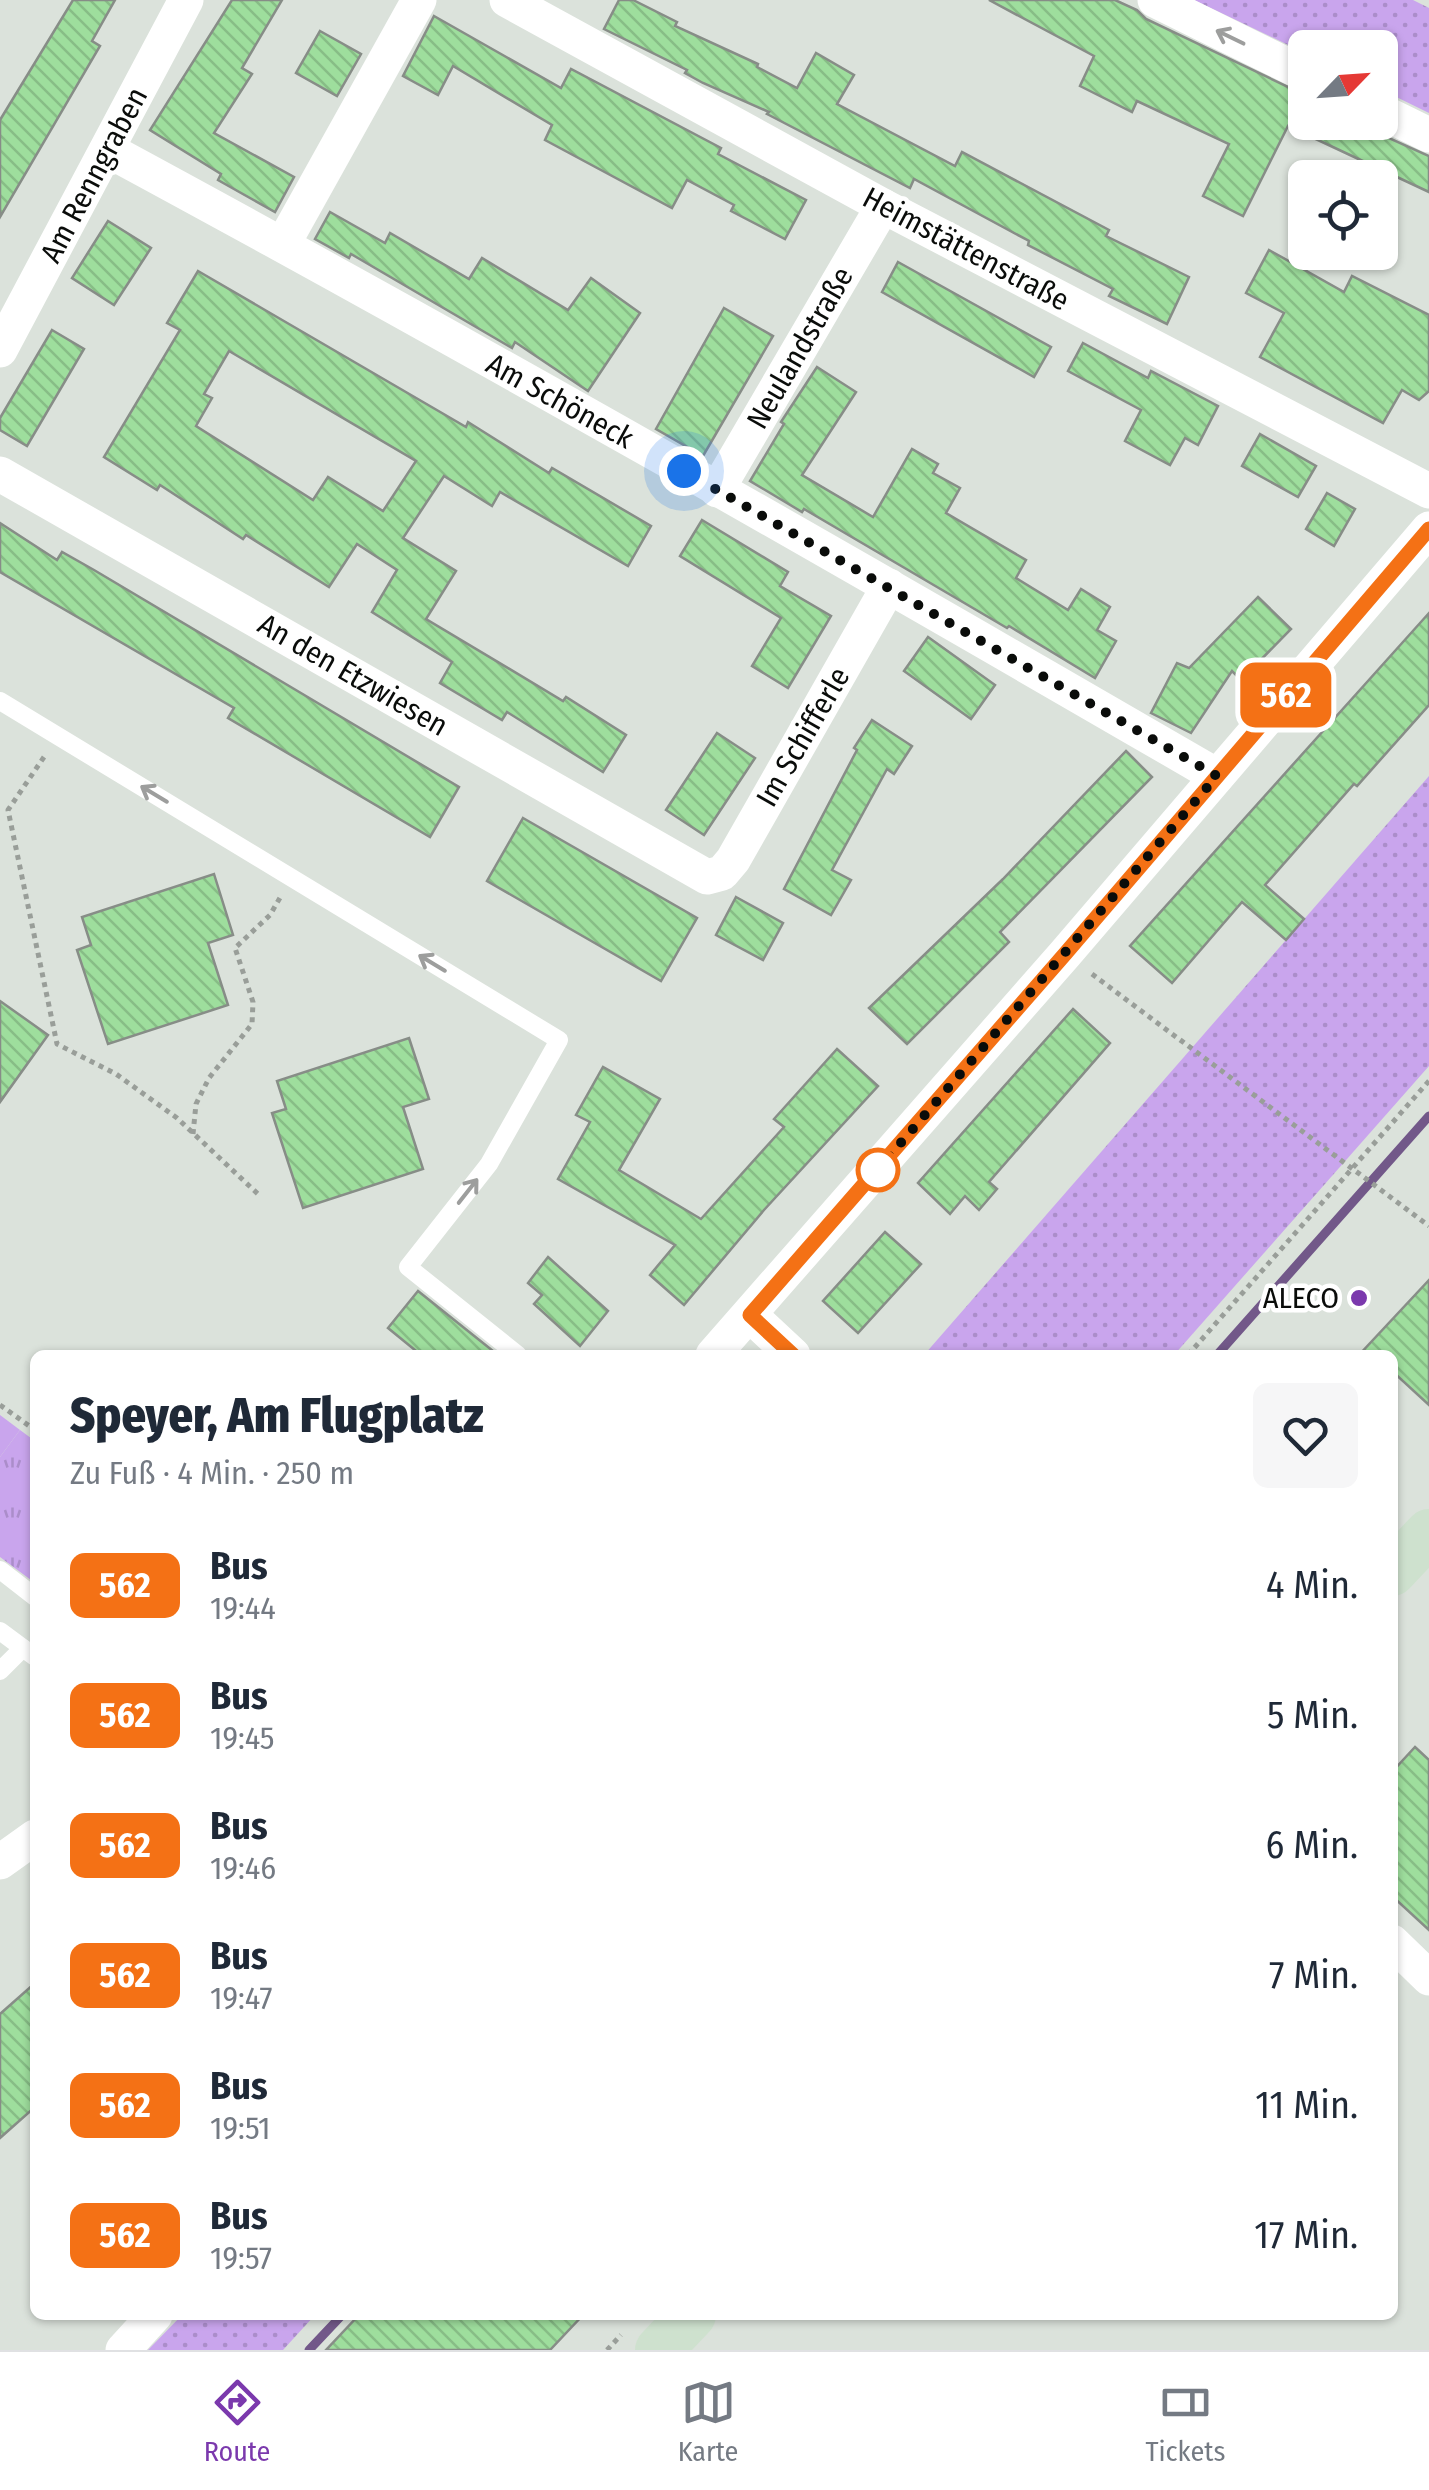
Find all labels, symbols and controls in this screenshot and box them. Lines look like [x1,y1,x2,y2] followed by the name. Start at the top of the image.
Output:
[1216,26,1246,45] one-way arrow
[1288,30,1398,140] north arrow
[1288,30,1398,270] map controls
[33,81,155,269] street label: Am Renngraben
[1288,160,1398,270] button: locate
[857,180,1075,318] street label: Heimstättenstraße
[739,261,861,435] street label: Neulandstraße
[480,346,640,456] street label: Am Schöneck
[659,446,709,496] your location
[252,606,454,744] street label: An den Etzwiesen
[749,661,857,813] street label: Im Schifferle
[1228,662,1344,728] line badge: 562
[1260,674,1312,716] text: 562
[140,784,169,805] one-way arrow
[418,953,447,973] one-way arrow
[857,1149,899,1191] unlabelled marker
[457,1178,479,1204] one-way arrow
[1263,1280,1339,1316] place label: ALECO
[1348,1287,1370,1309] marker: ALECO
[1253,1383,1358,1488] button: heart
[70,1387,484,1445] text: Speyer, Am Flugplatz
[70,1454,354,1492] text: Zu Fuß · 4 Min. · 250 m
[210,1543,268,1589] text: Bus
[1266,1562,1358,1608] text: 4 Min.
[99,1564,151,1606] text: 562
[210,1589,276,1627] text: 19:44
[210,1673,268,1719] text: Bus
[1267,1692,1358,1738] text: 5 Min.
[99,1694,151,1736] text: 562
[210,1719,275,1757] text: 19:45
[210,1803,268,1849] text: Bus
[1266,1822,1358,1868] text: 6 Min.
[99,1824,151,1866] text: 562
[210,1849,276,1887] text: 19:46
[210,1933,268,1979] text: Bus
[1269,1952,1358,1998] text: 7 Min.
[99,1954,151,1996] text: 562
[210,1979,273,2017] text: 19:47
[210,2063,268,2109] text: Bus
[1255,2082,1358,2128] text: 11 Min.
[99,2084,151,2126] text: 562
[210,2109,271,2147] text: 19:51
[210,2193,268,2239] text: Bus
[1254,2212,1358,2258] text: 17 Min.
[99,2214,151,2256] text: 562
[210,2239,272,2277] text: 19:57
[204,2375,270,2468] tab: Route
[678,2375,738,2468] tab: Karte
[1146,2375,1225,2468] tab: Tickets

